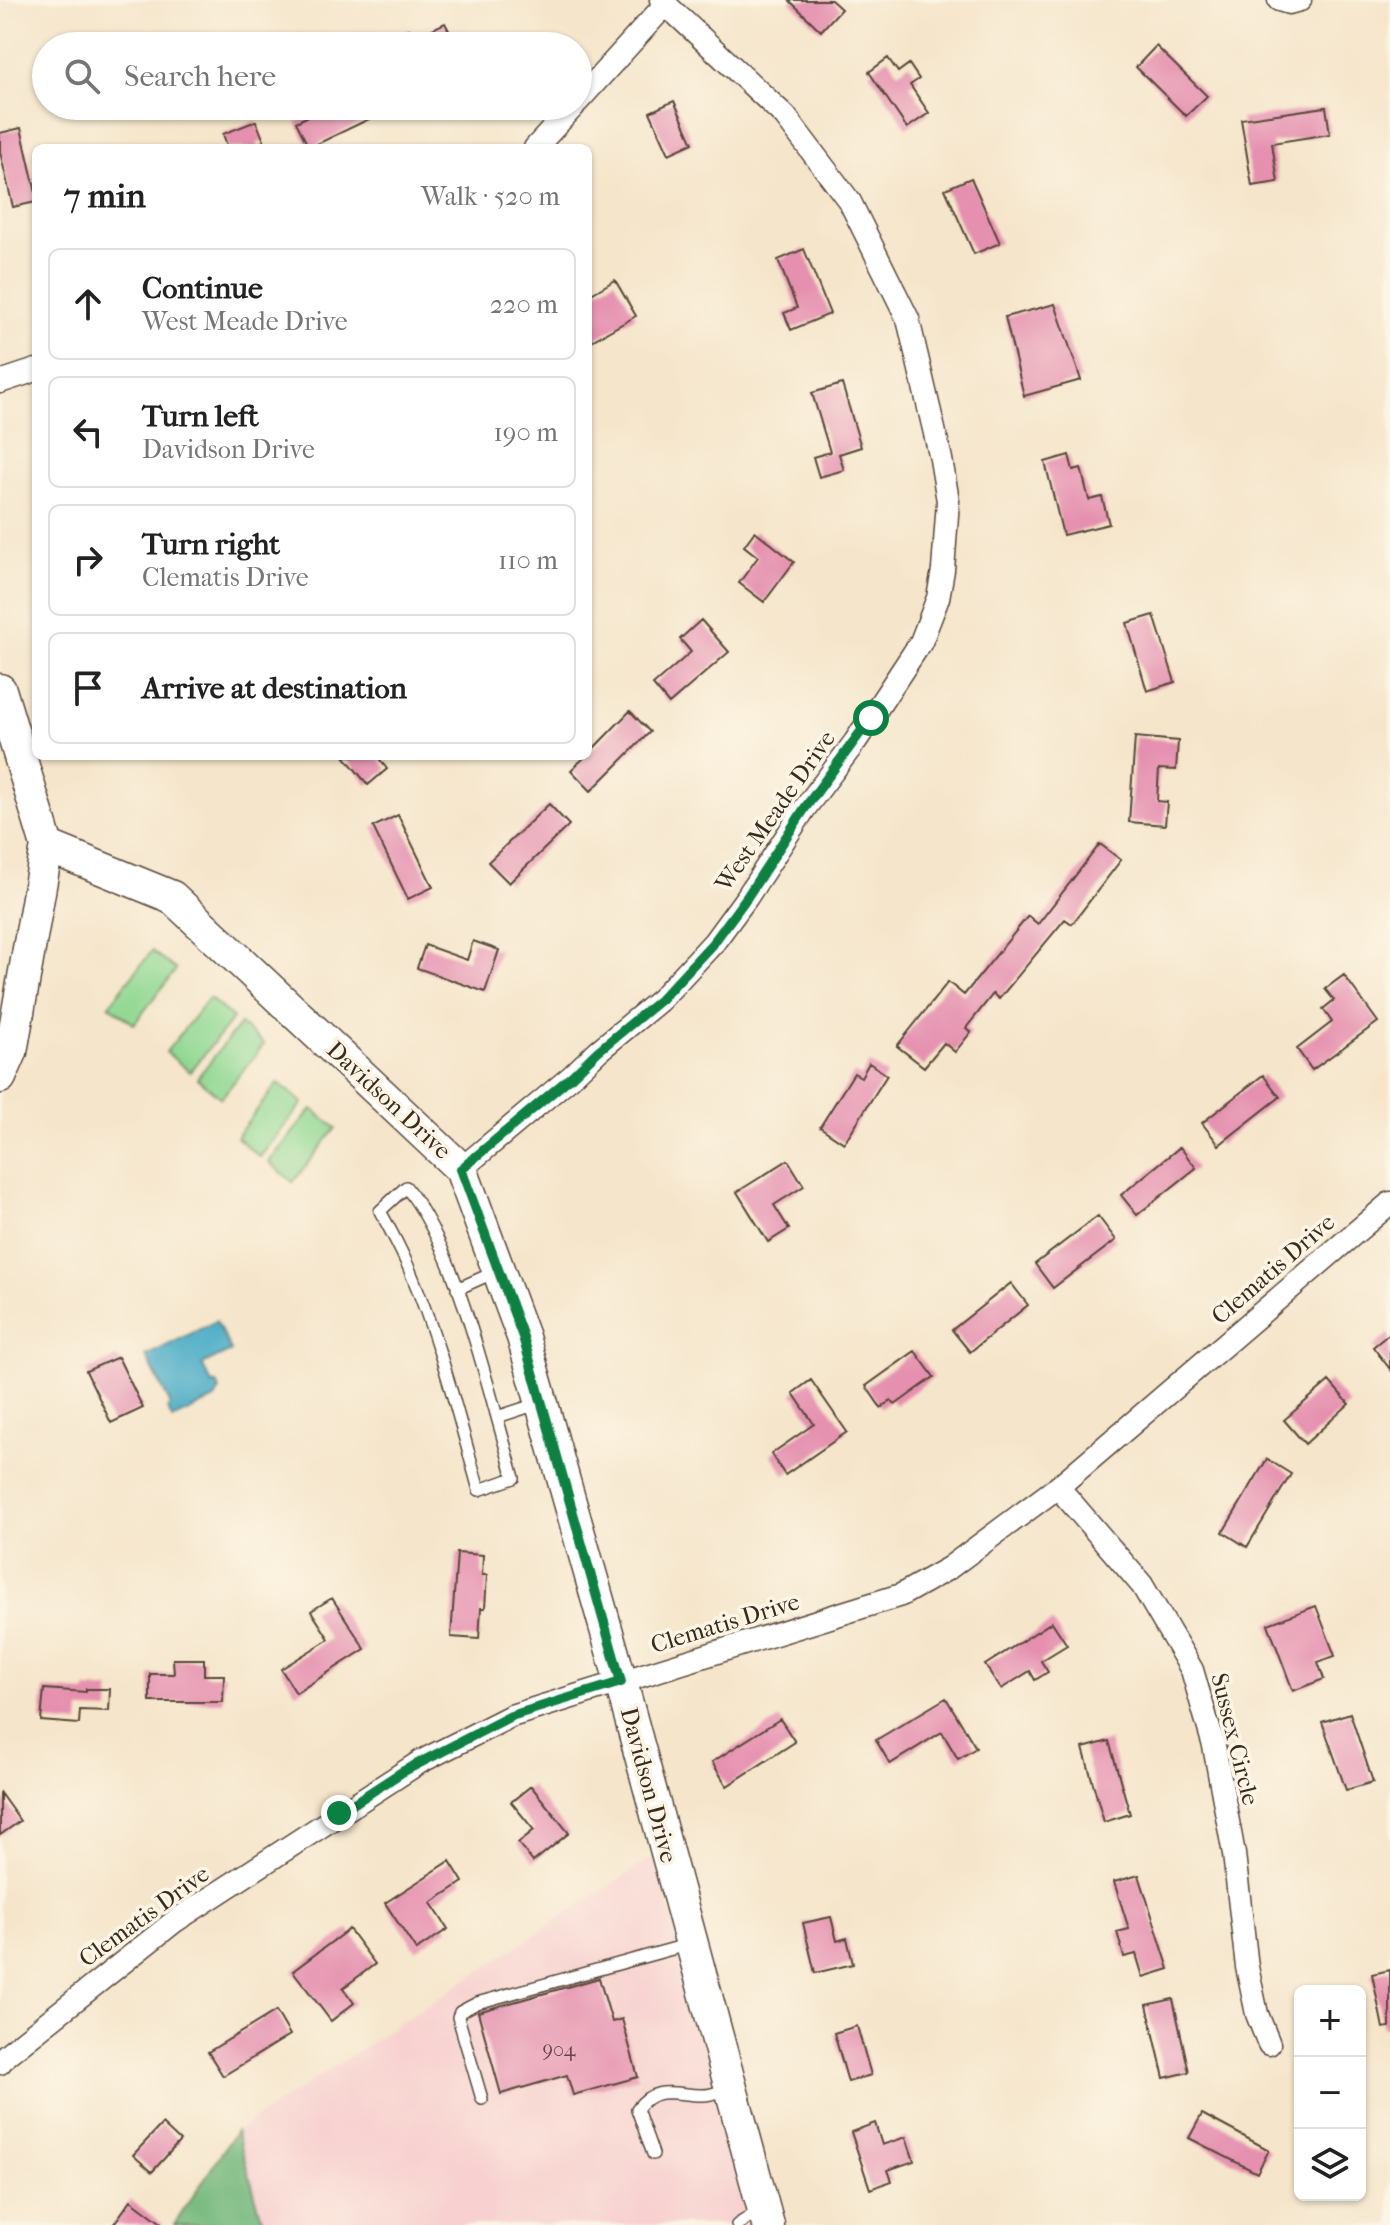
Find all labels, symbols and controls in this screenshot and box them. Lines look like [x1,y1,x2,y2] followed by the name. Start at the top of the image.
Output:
[32,32,592,120] search box
[60,54,104,98] icon: search
[124,59,276,94] text: Search here
[64,176,146,216] text: 7 min
[421,181,560,212] text: Walk · 520 m
[142,271,263,306] text: Continue
[66,282,110,326] icon: ahead
[490,289,558,320] text: 220 m
[142,306,348,337] text: West Meade Drive
[142,399,259,434] text: Turn left
[66,410,110,454] icon: left
[494,417,558,448] text: 190 m
[142,434,315,465] text: Davidson Drive
[142,527,280,562] text: Turn right
[66,538,110,582] icon: right
[498,545,558,576] text: 110 m
[142,562,309,593] text: Clematis Drive
[66,666,110,710] icon: arrive
[142,671,407,706] text: Arrive at destination
[853,700,889,736] route start
[709,725,841,898] street label: West Meade Drive
[321,1035,457,1165] street label: Davidson Drive
[1206,1208,1340,1330] street label: Clematis Drive
[647,1587,803,1659] street label: Clematis Drive
[1205,1670,1265,1808] street label: Sussex Circle
[615,1704,683,1866] street label: Davidson Drive
[321,1795,357,1831] route end
[74,1859,215,1973] street label: Clematis Drive
[1294,1985,1366,2201] map controls
[1294,1985,1366,2057] button: +
[542,2038,577,2061] house number: 904
[1294,2057,1366,2129] button: −
[1294,2129,1366,2201] button: layers

